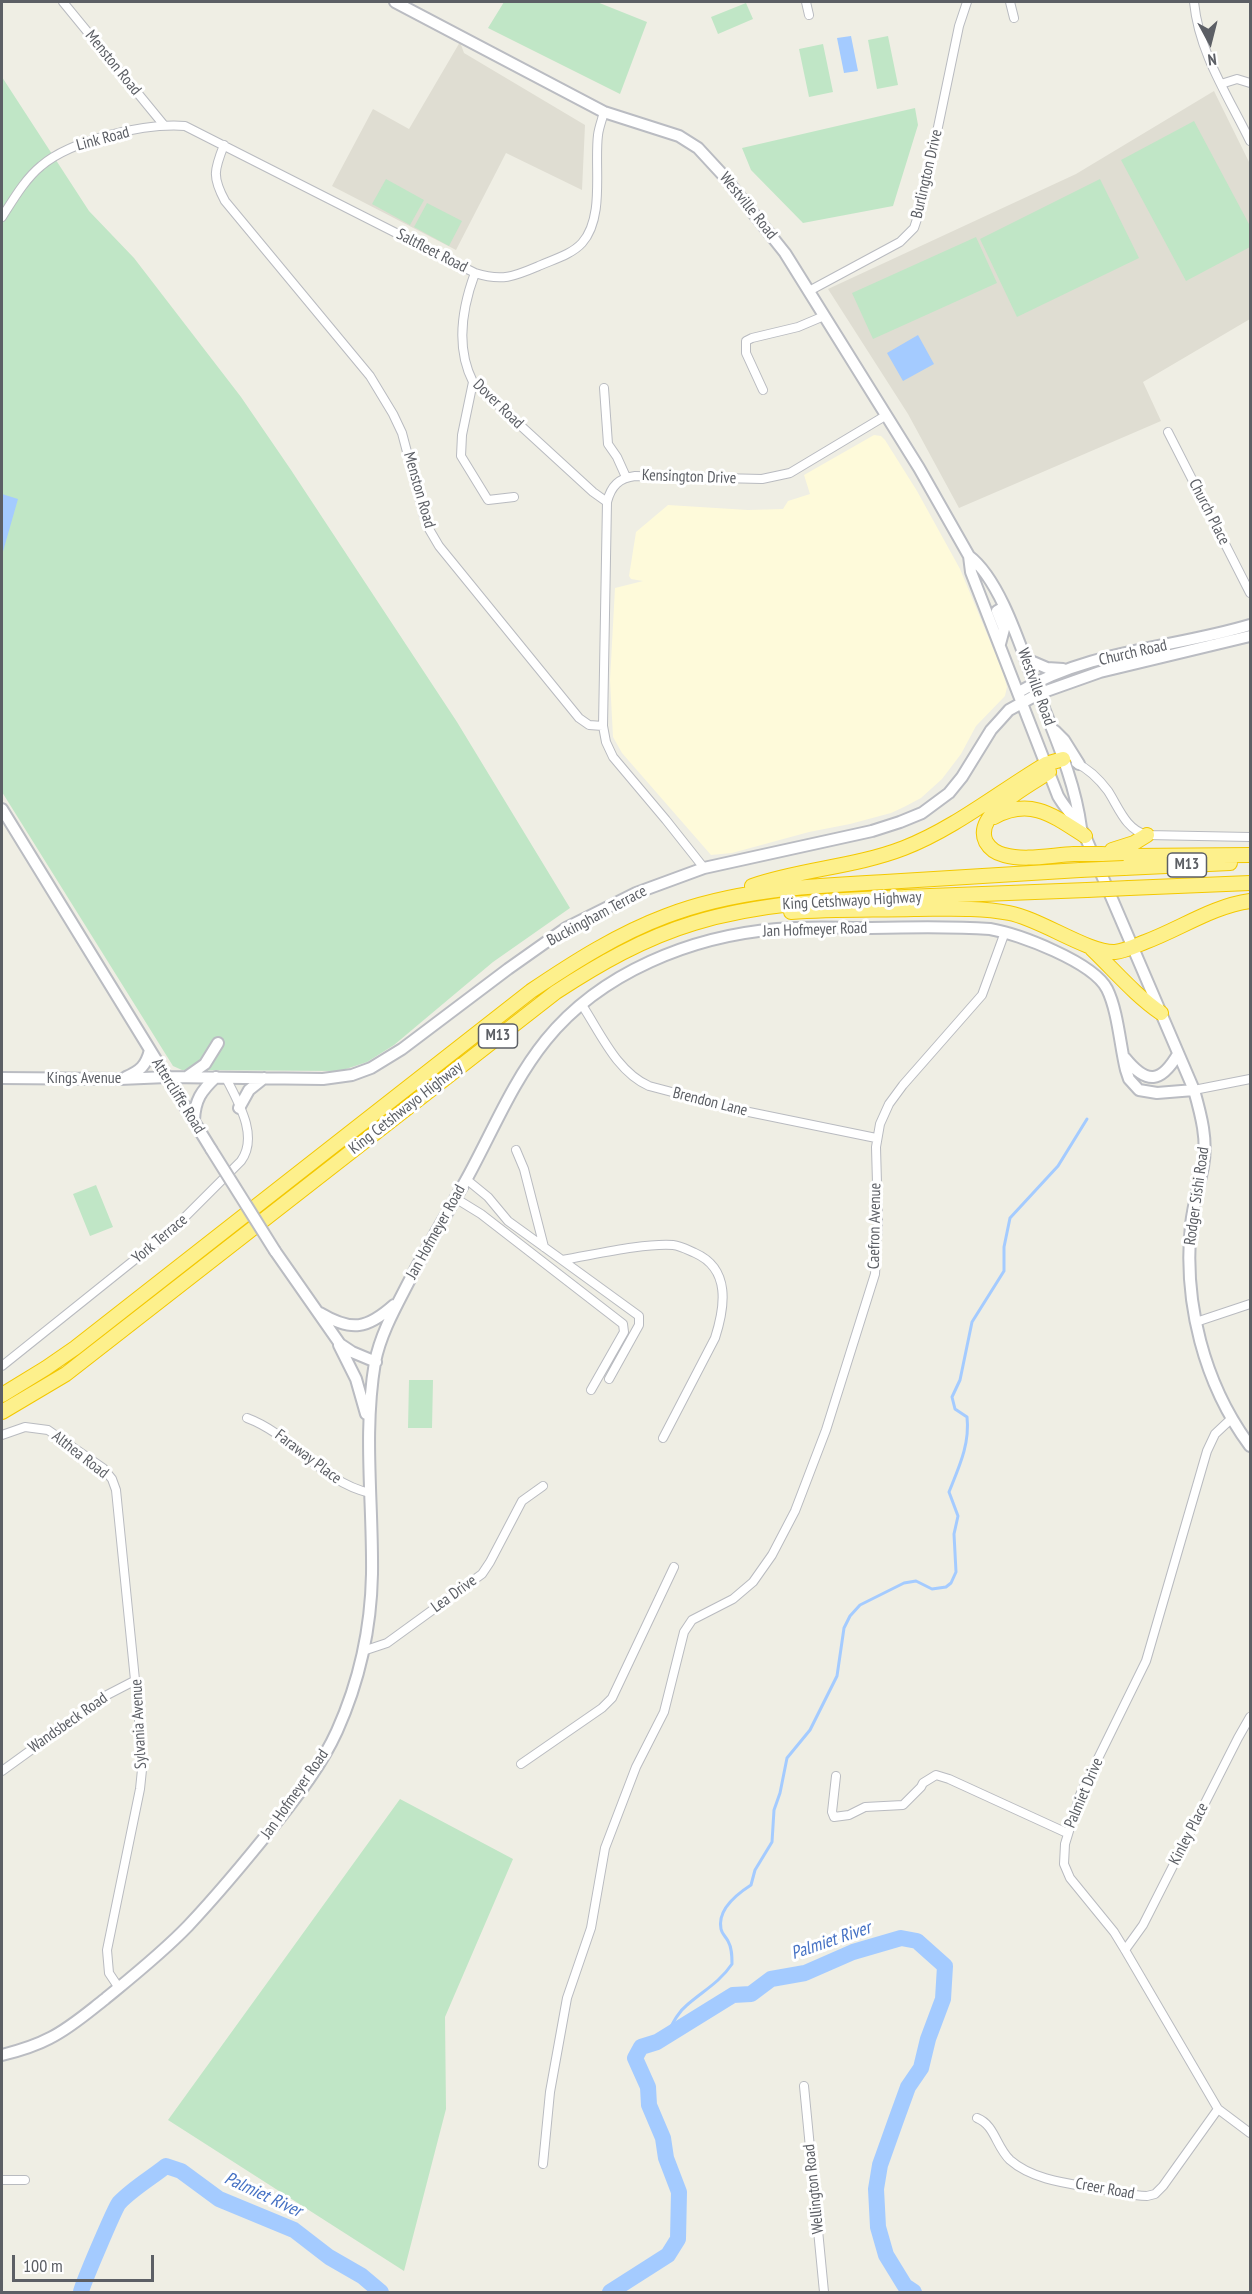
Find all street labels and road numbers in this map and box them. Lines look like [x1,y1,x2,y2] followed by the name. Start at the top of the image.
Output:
[81,27,145,99] street label: Menston Road
[74,123,132,155] street label: Link Road
[907,128,947,220] street label: Burlington Drive
[715,169,781,243] street label: Westville Road
[393,225,471,277] street label: Saltfleet Road
[469,375,527,433] street label: Dover Road
[399,450,439,530] street label: Menston Road
[642,466,736,488] street label: Kensington Drive
[1184,476,1234,548] street label: Church Place
[1097,636,1169,670] street label: Church Road
[1013,646,1059,728] street label: Westville Road
[1168,853,1206,877] road number: M13
[544,882,650,950] street label: Buckingham Terrace
[782,888,922,914] street label: King Cetshwayo Highway
[762,919,868,941] street label: Jan Hofmeyer Road
[478,1024,518,1048] road number: M13
[147,1055,209,1137] street label: Attercliffe Road
[345,1058,467,1158] street label: King Cetshwayo Highway
[47,1068,121,1088] street label: Kings Avenue
[671,1083,749,1121] street label: Brendon Lane
[1181,1146,1213,1246] street label: Rodger Sishi Road
[402,1182,470,1282] street label: Jan Hofmeyer Road
[865,1183,885,1269] street label: Caefron Avenue
[128,1210,192,1268] street label: York Terrace
[271,1426,345,1488] street label: Faraway Place
[48,1427,112,1483] street label: Althea Road
[428,1571,480,1617] street label: Lea Drive
[127,1679,151,1769] street label: Sylvania Avenue
[25,1689,111,1757] street label: Wandsbeck Road
[257,1746,333,1842] street label: Jan Hofmeyer Road
[1061,1755,1107,1831] street label: Palmiet Drive
[1165,1800,1213,1868] street label: Kinley Place
[800,2143,828,2235] street label: Wellington Road
[1074,2174,1136,2204] street label: Creer Road

